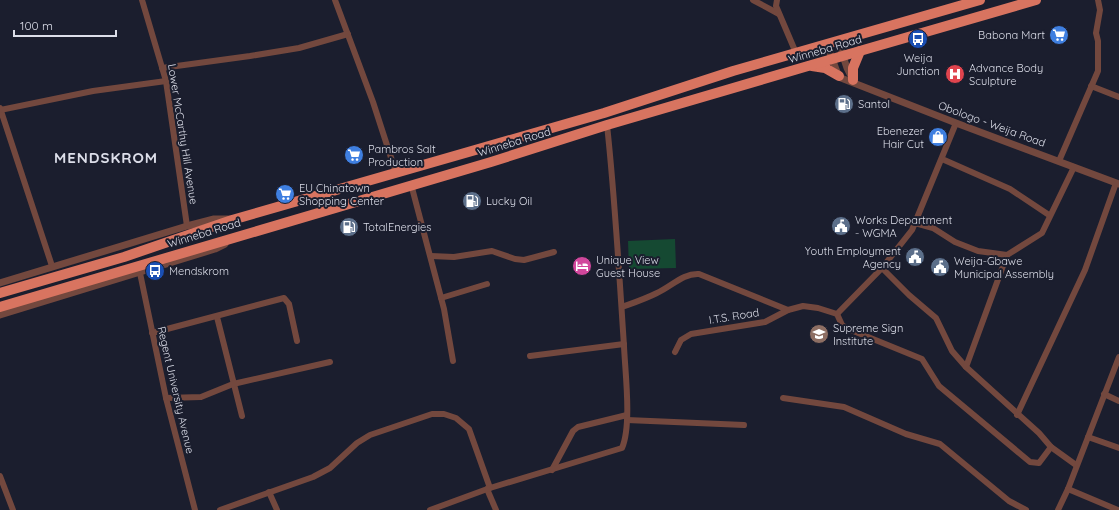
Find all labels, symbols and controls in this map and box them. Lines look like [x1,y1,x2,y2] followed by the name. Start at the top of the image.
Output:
[14,12,116,38] scale bar
[20,18,53,33] text: 100 m
[1048,24,1070,46] supermarket icon: Babona Mart
[907,28,929,50] bus stop icon: Weija Junction
[978,28,1045,42] place label: Babona Mart
[787,32,863,66] street label: Winneba Road
[896,51,940,78] place label: Weija Junction
[969,61,1043,88] place label: Advance Body Sculpture
[165,63,201,205] street label: Lower McCarthy Hill Avenue
[944,63,966,85] hospital icon: Advance Body Sculpture
[833,93,855,115] fuel station icon: Santol
[858,97,890,111] place label: Santol
[936,98,1048,150] street label: Obologo - Weija Road
[476,124,552,160] street label: Winneba Road
[877,124,925,151] place label: Ebenezer Hair Cut
[927,126,949,148] shop icon: Ebenezer Hair Cut
[368,142,436,169] place label: Pambros Salt Production
[343,144,365,166] supermarket icon: Pambros Salt Production
[54,148,158,167] district label: MENDSKROM
[299,181,385,208] place label: EU Chinatown Shopping Center
[274,183,296,205] supermarket icon: EU Chinatown Shopping Center
[461,190,483,212] fuel station icon: Lucky Oil
[486,194,532,208] place label: Lucky Oil
[855,213,952,240] place label: Works Department - WGMA
[166,215,242,251] street label: Winneba Road
[830,215,852,237] public building icon: Works Department - WGMA
[338,216,360,238] fuel station icon: TotalEnergies
[363,220,431,234] place label: TotalEnergies
[805,244,901,271] place label: Youth Employment Agency
[904,246,926,268] public building icon: Youth Employment Agency
[596,253,660,280] place label: Unique View Guest House
[954,254,1054,281] place label: Weija-Gbawe Municipal Assembly
[571,255,593,277] hotel icon: Unique View Guest House
[929,256,951,278] public building icon: Weija-Gbawe Municipal Assembly
[144,260,166,282] bus stop icon: Mendskrom
[169,264,229,278] place label: Mendskrom
[708,305,760,327] street label: I.T.S. Road
[833,321,903,348] place label: Supreme Sign Institute
[808,323,830,345] school or university icon: Supreme Sign Institute
[155,325,197,455] street label: Regent University Avenue

